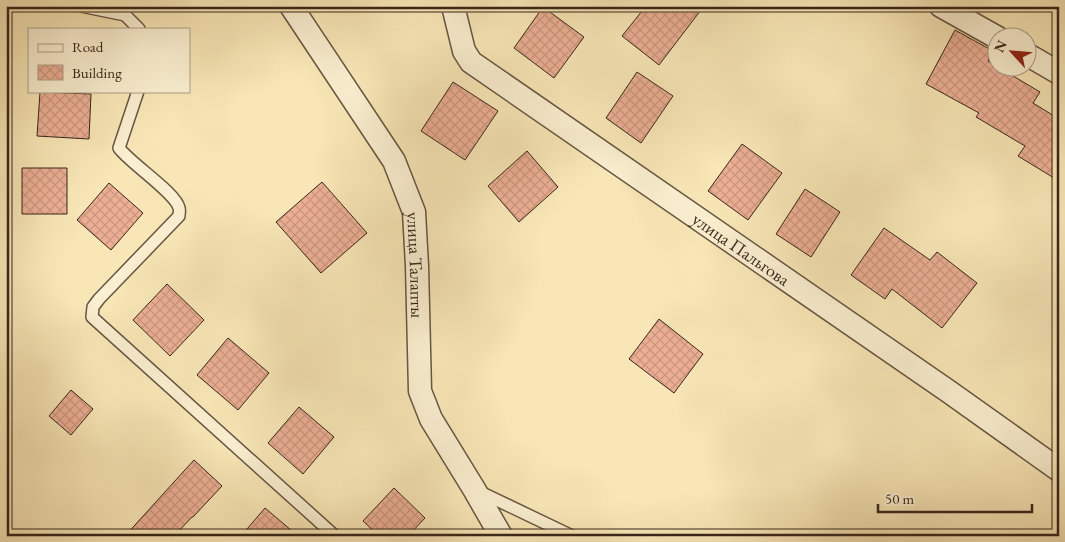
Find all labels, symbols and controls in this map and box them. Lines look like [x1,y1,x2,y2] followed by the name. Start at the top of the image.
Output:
[28,28,190,92] legend
[988,28,1038,78] north arrow
[72,37,104,56] text: Road
[990,37,1011,55] text: N
[72,63,122,82] text: Building
[688,207,795,291] street label: улица Пальгова
[403,211,430,318] street label: улица Талапты
[878,482,1031,514] scale bar
[885,489,914,508] text: 50 m

